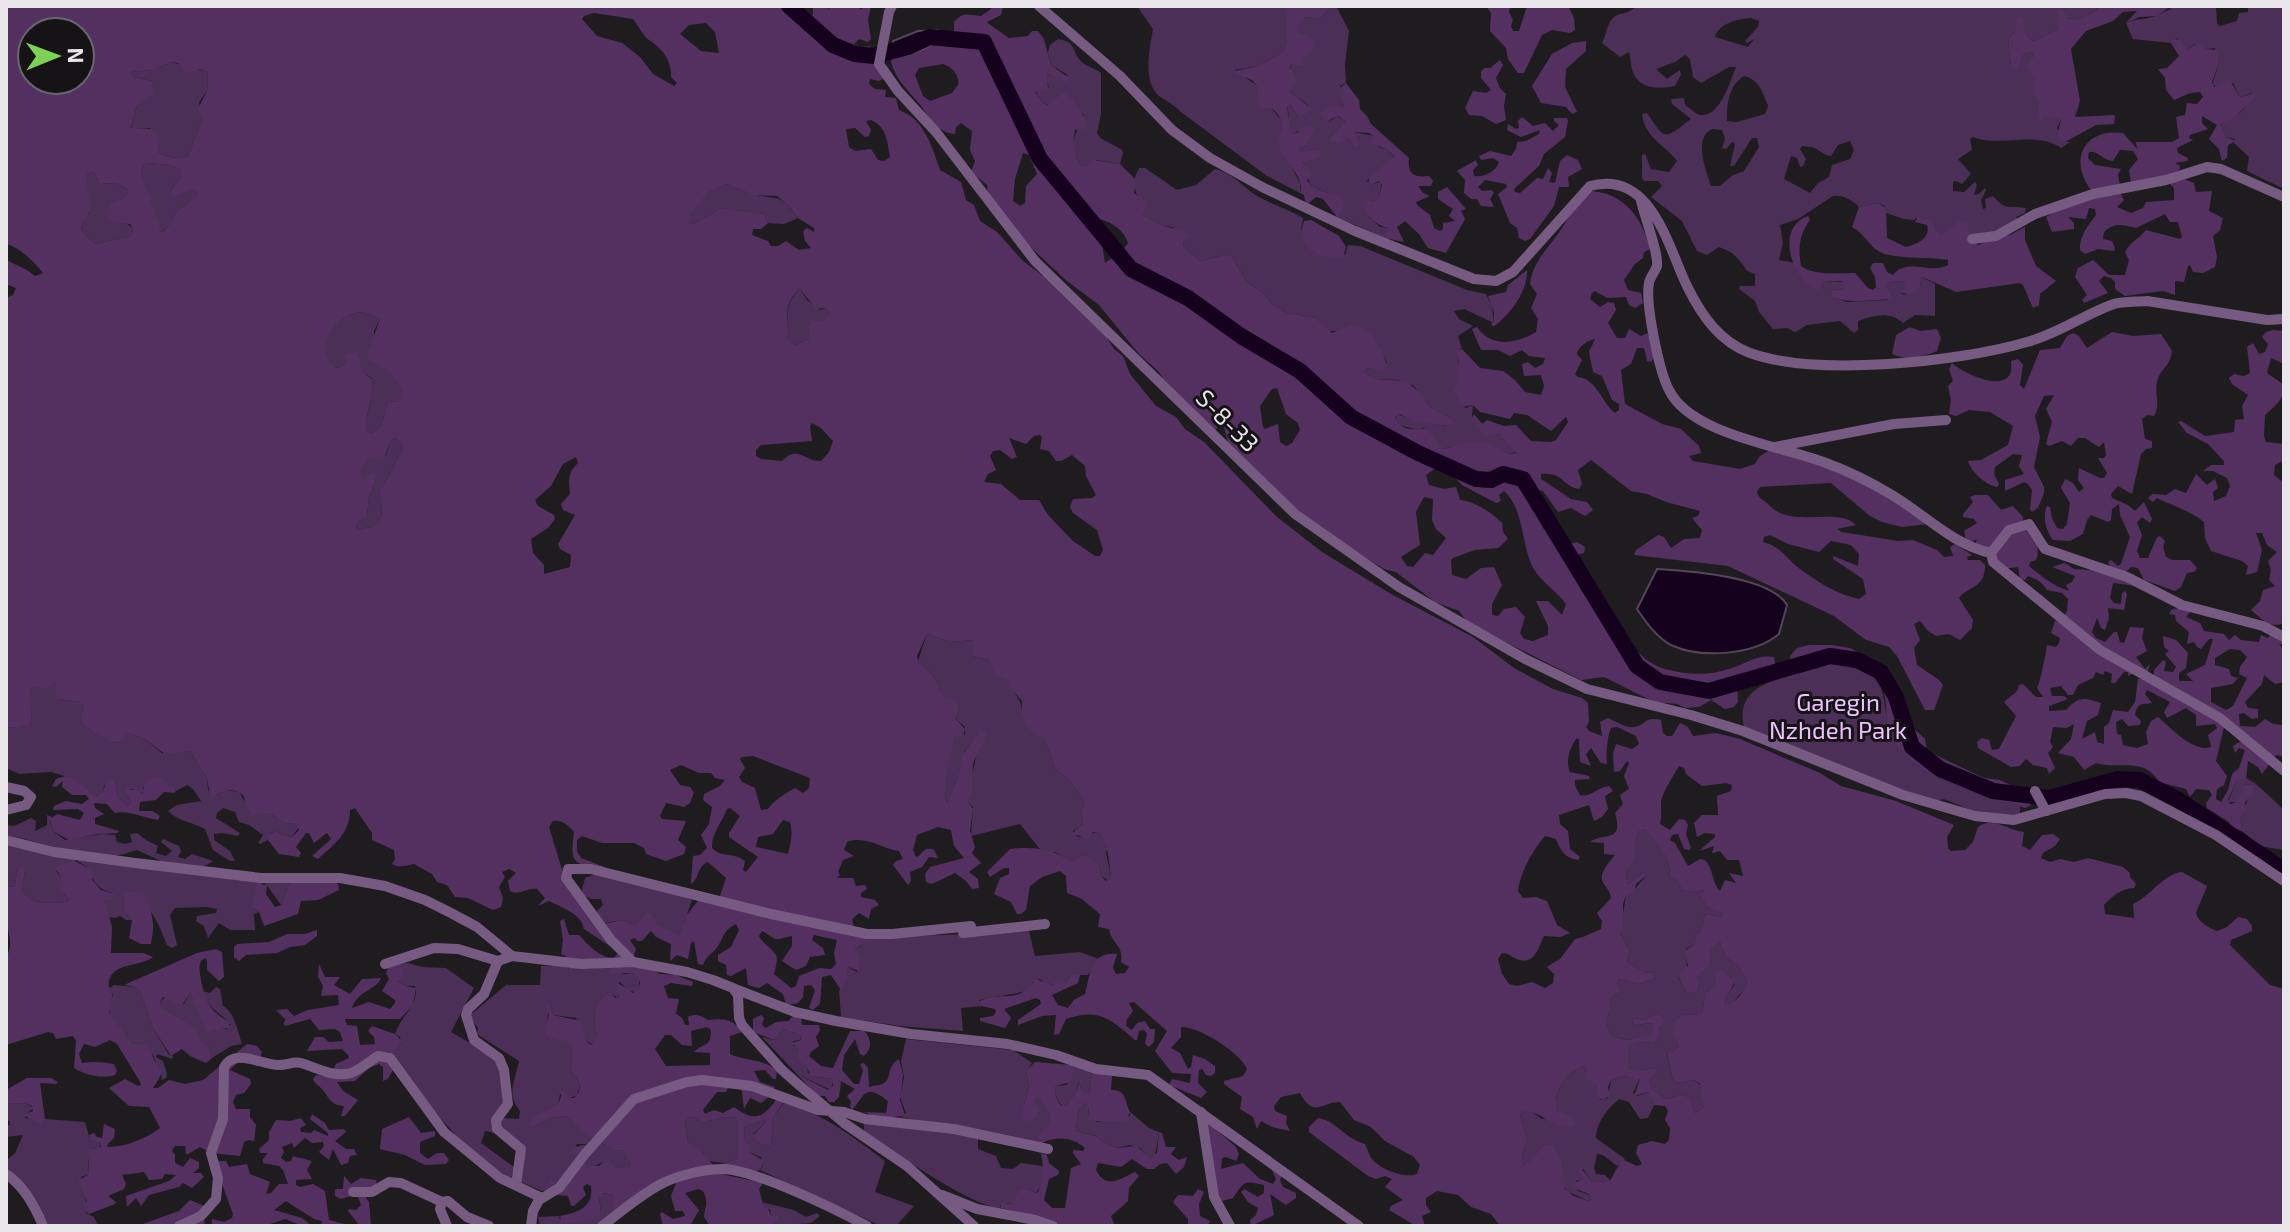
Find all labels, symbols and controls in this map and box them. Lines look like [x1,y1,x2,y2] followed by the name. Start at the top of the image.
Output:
[16,16,96,96] north arrow
[64,47,90,64] text: N
[1191,383,1265,457] street label: Տ-8-33
[1769,687,1907,744] park label: Garegin Nzhdeh Park

